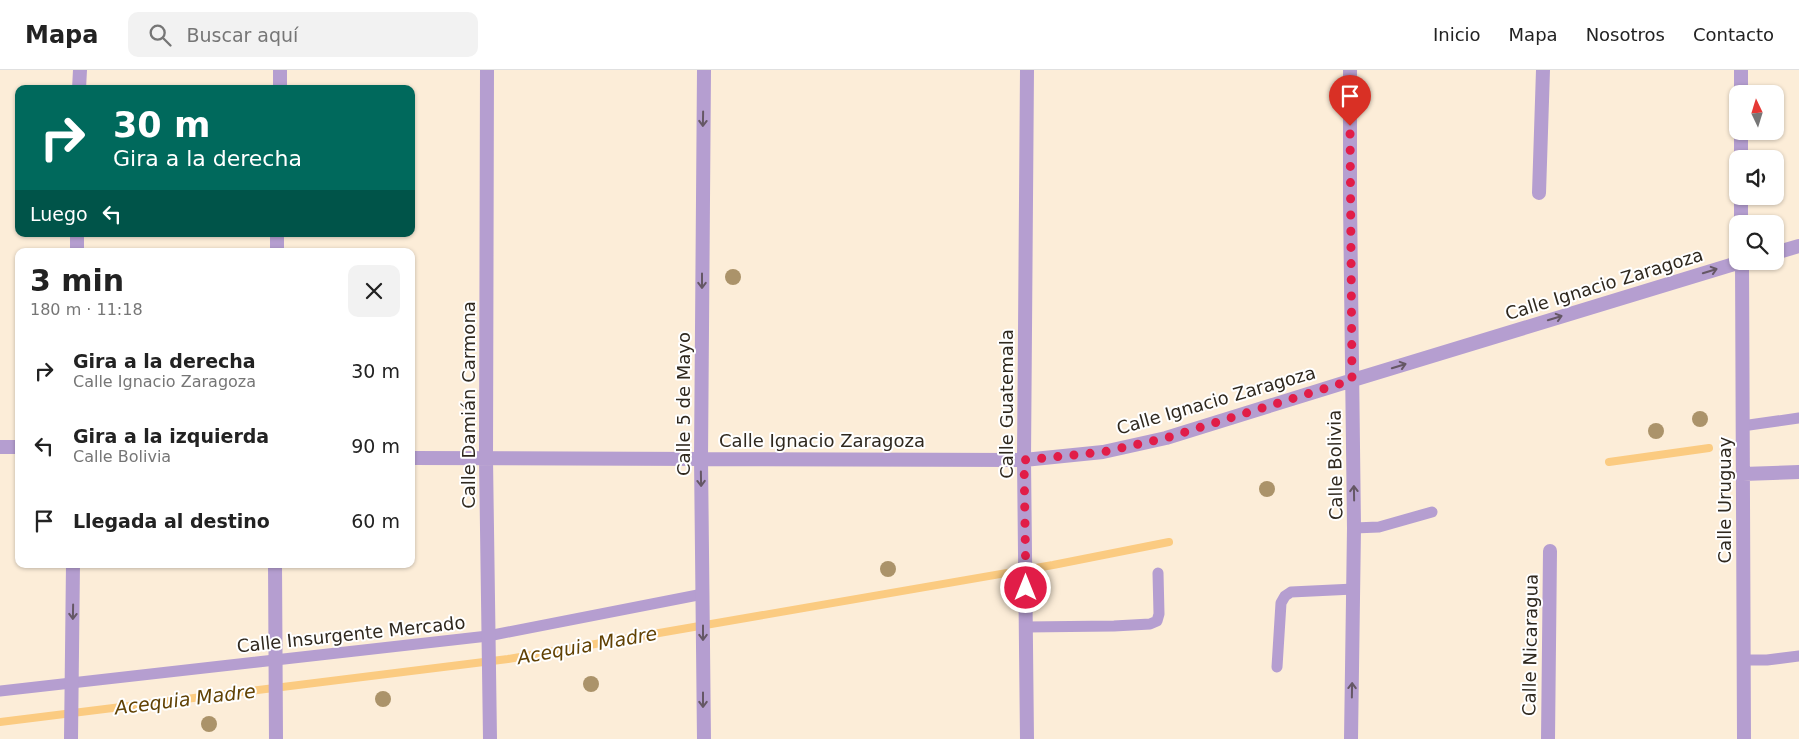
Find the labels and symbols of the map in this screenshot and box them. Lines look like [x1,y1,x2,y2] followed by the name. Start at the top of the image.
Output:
[1329,75,1371,126] pin
[1729,85,1784,140] north arrow
[699,110,708,126] one-way arrow
[1502,244,1706,324] street label: Calle Ignacio Zaragoza
[1702,266,1718,276] one-way arrow
[697,272,707,289] one-way arrow
[458,301,479,509] street label: Calle Damián Carmona
[1546,313,1562,323] one-way arrow
[996,329,1017,479] street label: Calle Guatemala
[673,332,694,476] street label: Calle 5 de Mayo
[1391,360,1407,370] one-way arrow
[1114,362,1318,438] street label: Calle Ignacio Zaragoza
[1324,410,1346,520] street label: Calle Bolivia
[719,430,925,451] street label: Calle Ignacio Zaragoza
[1714,436,1735,563] street label: Calle Uruguay
[696,470,706,486] one-way arrow
[1349,485,1359,502] one-way arrow
[999,561,1051,613] position arrow
[1518,574,1542,716] street label: Calle Nicaragua
[68,604,77,620] one-way arrow
[236,612,466,656] street label: Calle Insurgente Mercado
[513,622,659,668] water label: Acequia Madre
[698,625,708,641] one-way arrow
[111,679,257,719] water label: Acequia Madre
[1347,683,1357,699] one-way arrow
[698,692,708,708] one-way arrow

